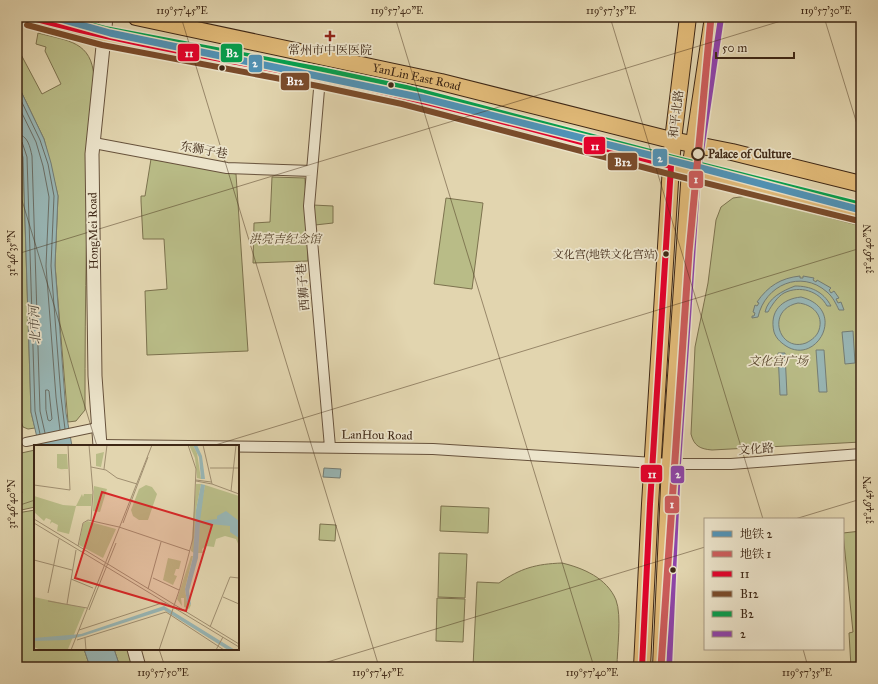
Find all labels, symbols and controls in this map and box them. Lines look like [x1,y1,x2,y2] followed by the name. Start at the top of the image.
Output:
[156,5,208,17] text: 119°57'45"E
[371,5,423,17] text: 119°57'40"E
[586,5,636,17] text: 119°57'35"E
[801,5,851,17] text: 119°57'30"E
[324,30,336,42] marker: 常州市中医医院
[716,34,794,60] scale bar
[722,41,747,55] text: 50 m
[177,43,200,62] line badge: 11
[220,43,243,63] line badge: B2
[288,43,372,57] place label: 常州市中医医院
[185,47,194,60] text: 11
[226,47,239,60] text: B2
[248,54,263,73] line badge: 2
[252,57,258,70] text: 2
[371,61,462,94] street label: YanLin East Road
[217,63,227,73] unlabelled marker
[280,72,310,91] line badge: B12
[286,75,304,88] text: B12
[386,80,396,90] unlabelled marker
[666,89,686,139] street label: 和平北路
[583,136,606,155] line badge: 11
[179,139,229,161] street label: 东狮子巷
[591,140,600,153] text: 11
[691,147,705,161] marker: Palace of Culture
[708,147,791,161] place label: Palace of Culture
[652,148,668,167] line badge: 2
[607,152,638,171] line badge: B12
[657,152,663,165] text: 2
[614,156,632,169] text: B12
[688,170,704,189] line badge: 1
[694,173,699,186] text: 1
[85,192,102,270] street label: HongMei Road
[862,224,874,274] text: 31°46'40"N
[6,229,18,276] text: 31°46'35"N
[249,232,323,246] park label: 洪亮吉纪念馆
[553,248,658,261] place label: 文化宫(地铁文化宫站)
[661,249,671,259] marker: 文化宫(地铁文化宫站)
[294,262,312,312] street label: 西狮子巷
[26,303,44,345] water label: 北市河
[748,354,809,368] park label: 文化宫广场
[341,427,413,443] street label: LanHou Road
[738,441,774,457] street label: 文化路
[34,445,239,650] inset map
[640,464,663,483] line badge: 11
[670,465,685,484] line badge: 2
[648,468,657,481] text: 11
[675,468,681,481] text: 2
[862,475,874,524] text: 31°46'45"N
[6,479,18,529] text: 31°46'40"N
[664,495,680,514] line badge: 1
[670,498,675,511] text: 1
[704,518,844,650] legend
[740,527,773,541] text: 地铁 2
[740,547,772,561] text: 地铁 1
[668,565,678,575] unlabelled marker
[740,567,750,581] text: 11
[740,587,759,601] text: B12
[740,607,754,621] text: B2
[740,627,746,641] text: 2
[137,667,189,679] text: 119°57'50"E
[352,667,404,679] text: 119°57'45"E
[566,667,618,679] text: 119°57'40"E
[782,667,832,679] text: 119°57'35"E

